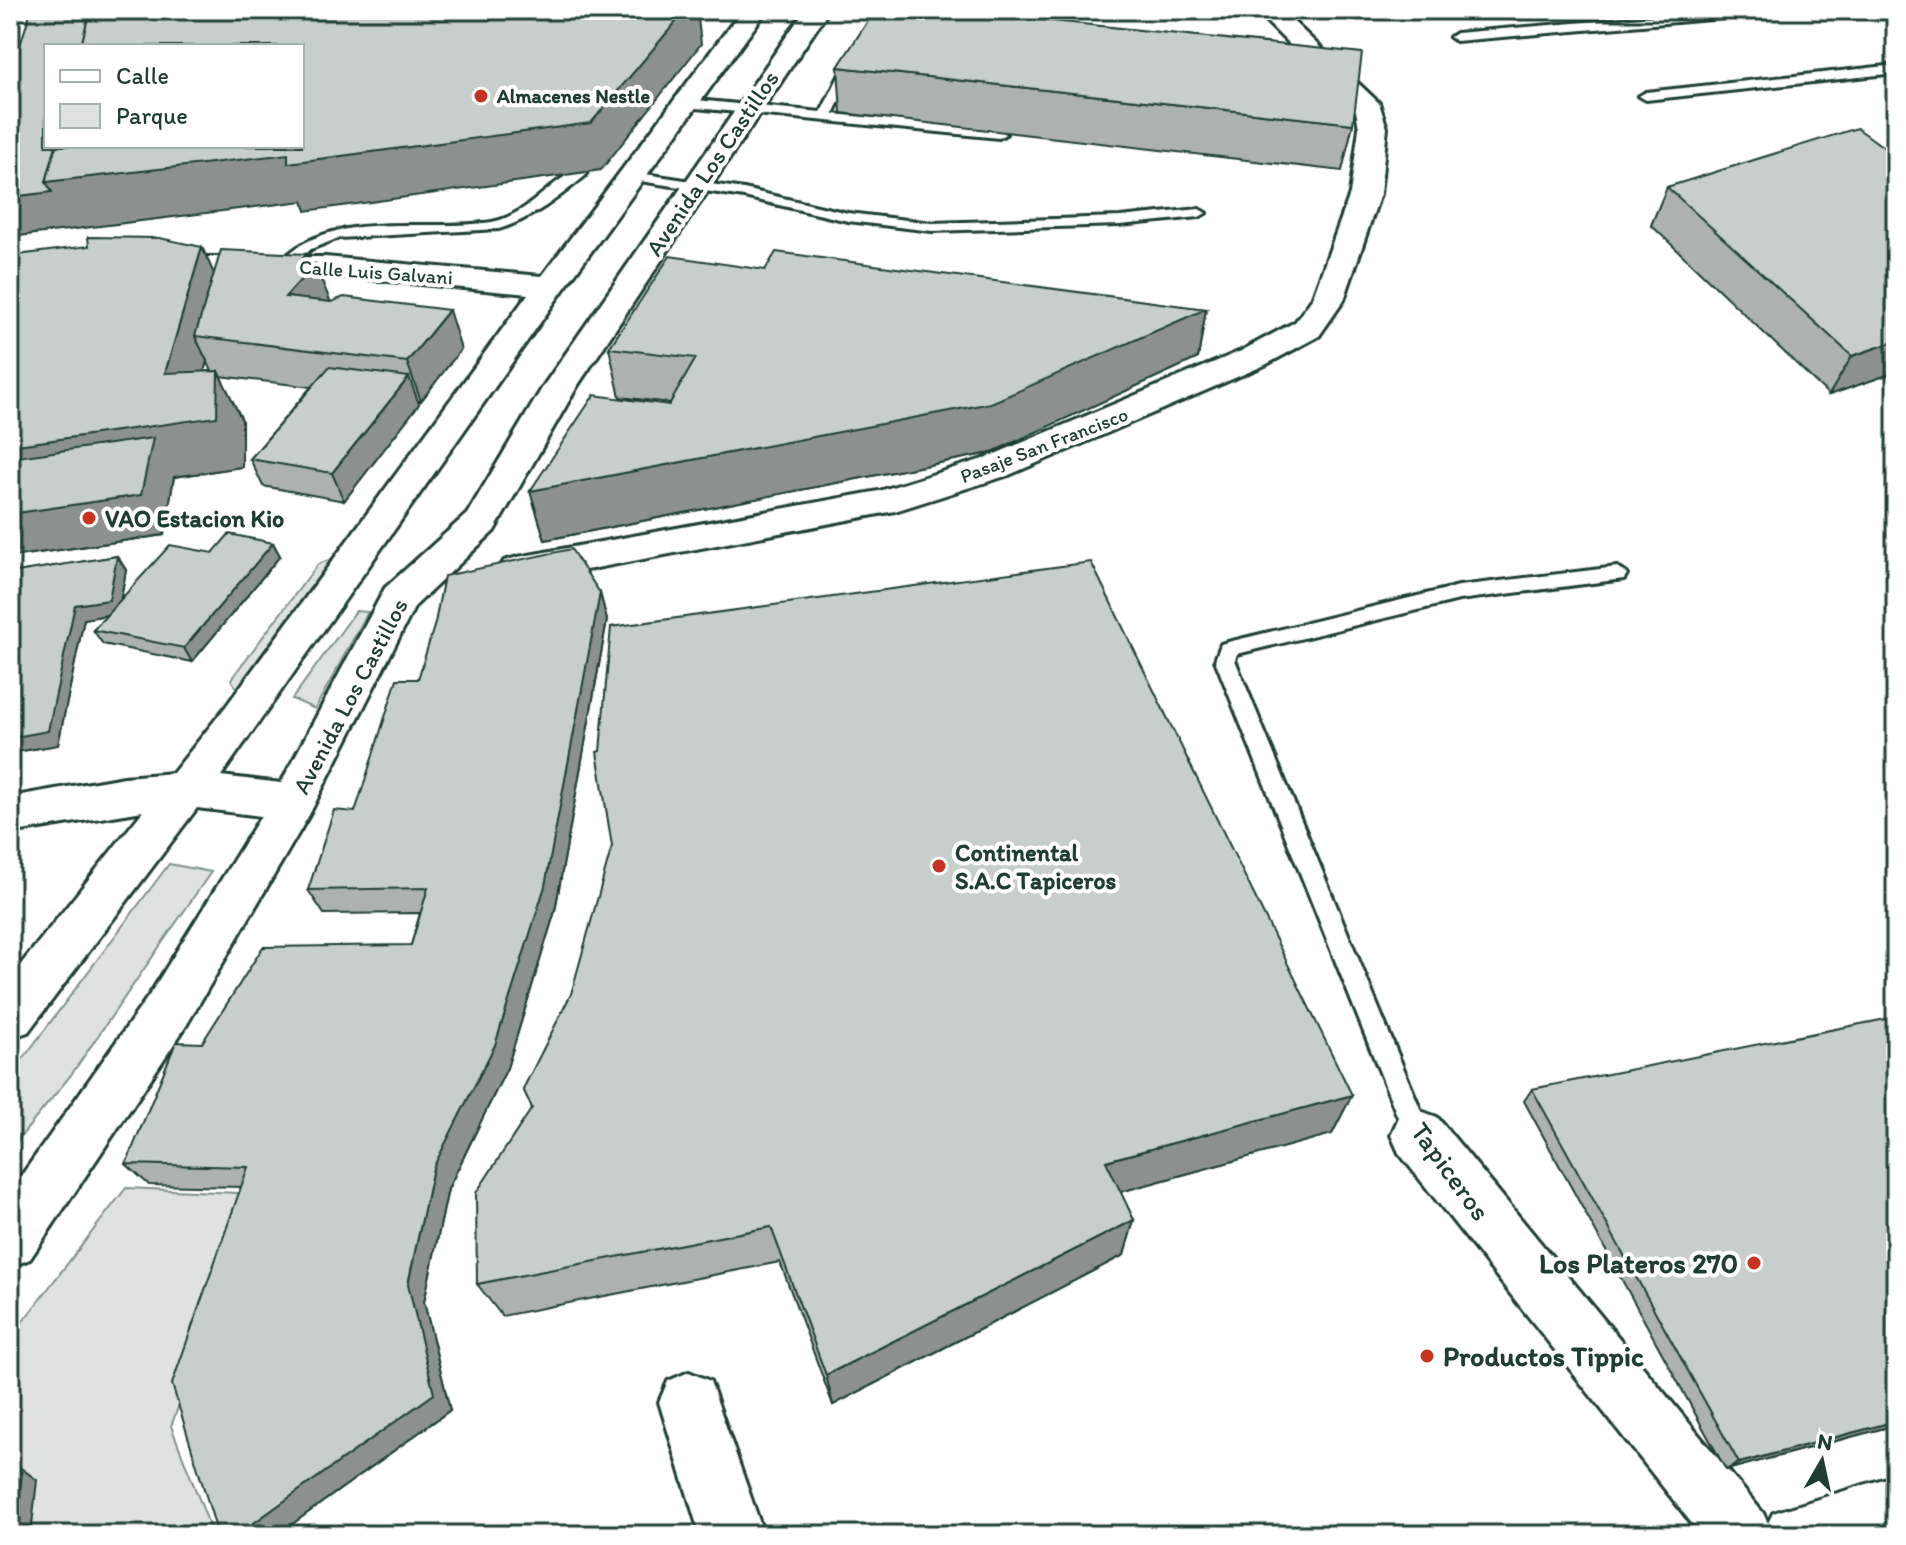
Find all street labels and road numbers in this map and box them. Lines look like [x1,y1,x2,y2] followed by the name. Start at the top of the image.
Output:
[639,65,785,261] street label: Avenida Los Castillos
[298,255,454,289] street label: Calle Luis Galvani
[957,402,1131,488] street label: Pasaje San Francisco
[286,593,414,799] street label: Avenida Los Castillos
[1404,1115,1498,1227] street label: Tapiceros

